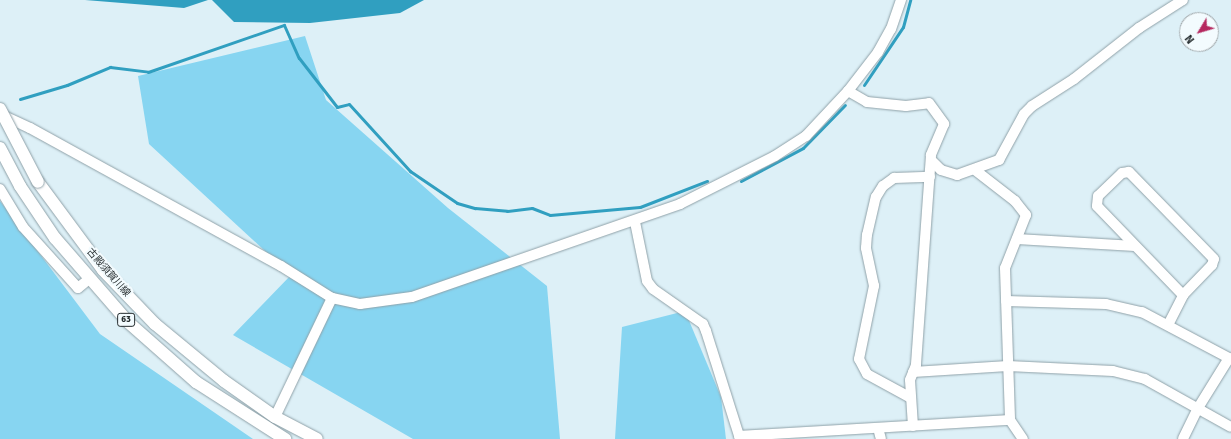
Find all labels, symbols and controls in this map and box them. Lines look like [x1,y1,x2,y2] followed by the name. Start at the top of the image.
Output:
[1179,12,1219,52] north arrow
[1182,32,1197,46] text: N
[84,246,132,300] street label: 古殿須賀川線
[117,313,135,327] road number: 63

